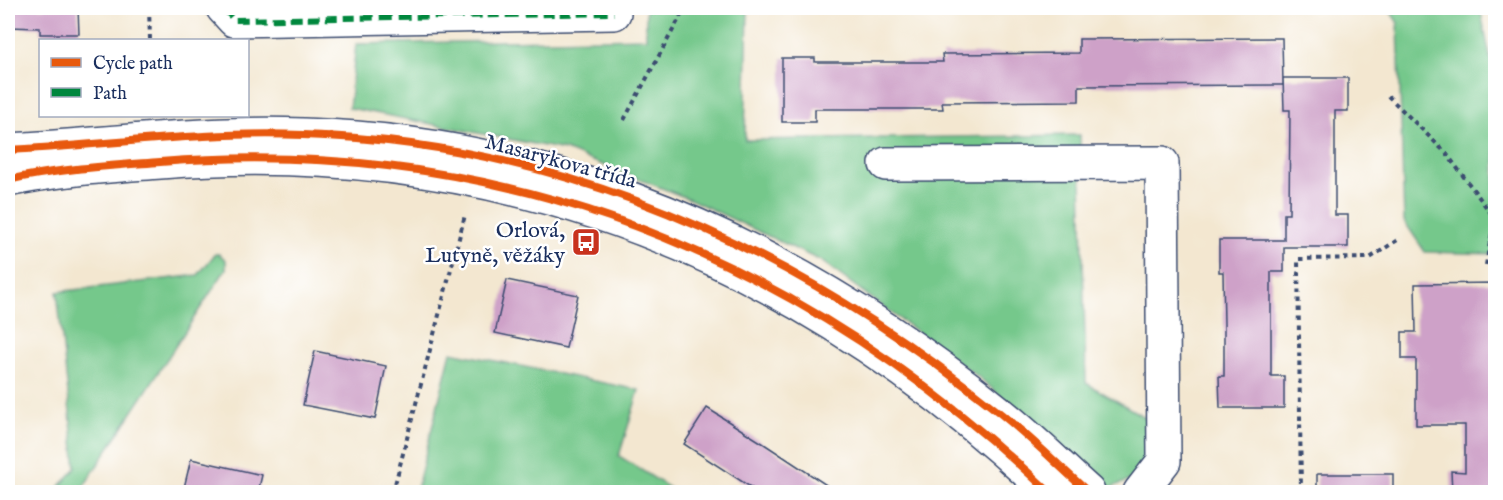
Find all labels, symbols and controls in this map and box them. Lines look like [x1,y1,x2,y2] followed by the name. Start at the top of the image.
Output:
[39,39,249,117] legend
[93,53,173,76] text: Cycle path
[93,83,127,106] text: Path
[482,128,640,196] street label: Masarykova třída
[425,217,565,270] place label: Orlová, Lutyně, věžáky
[570,226,602,258] bus stop icon: Orlová, Lutyně, věžáky

